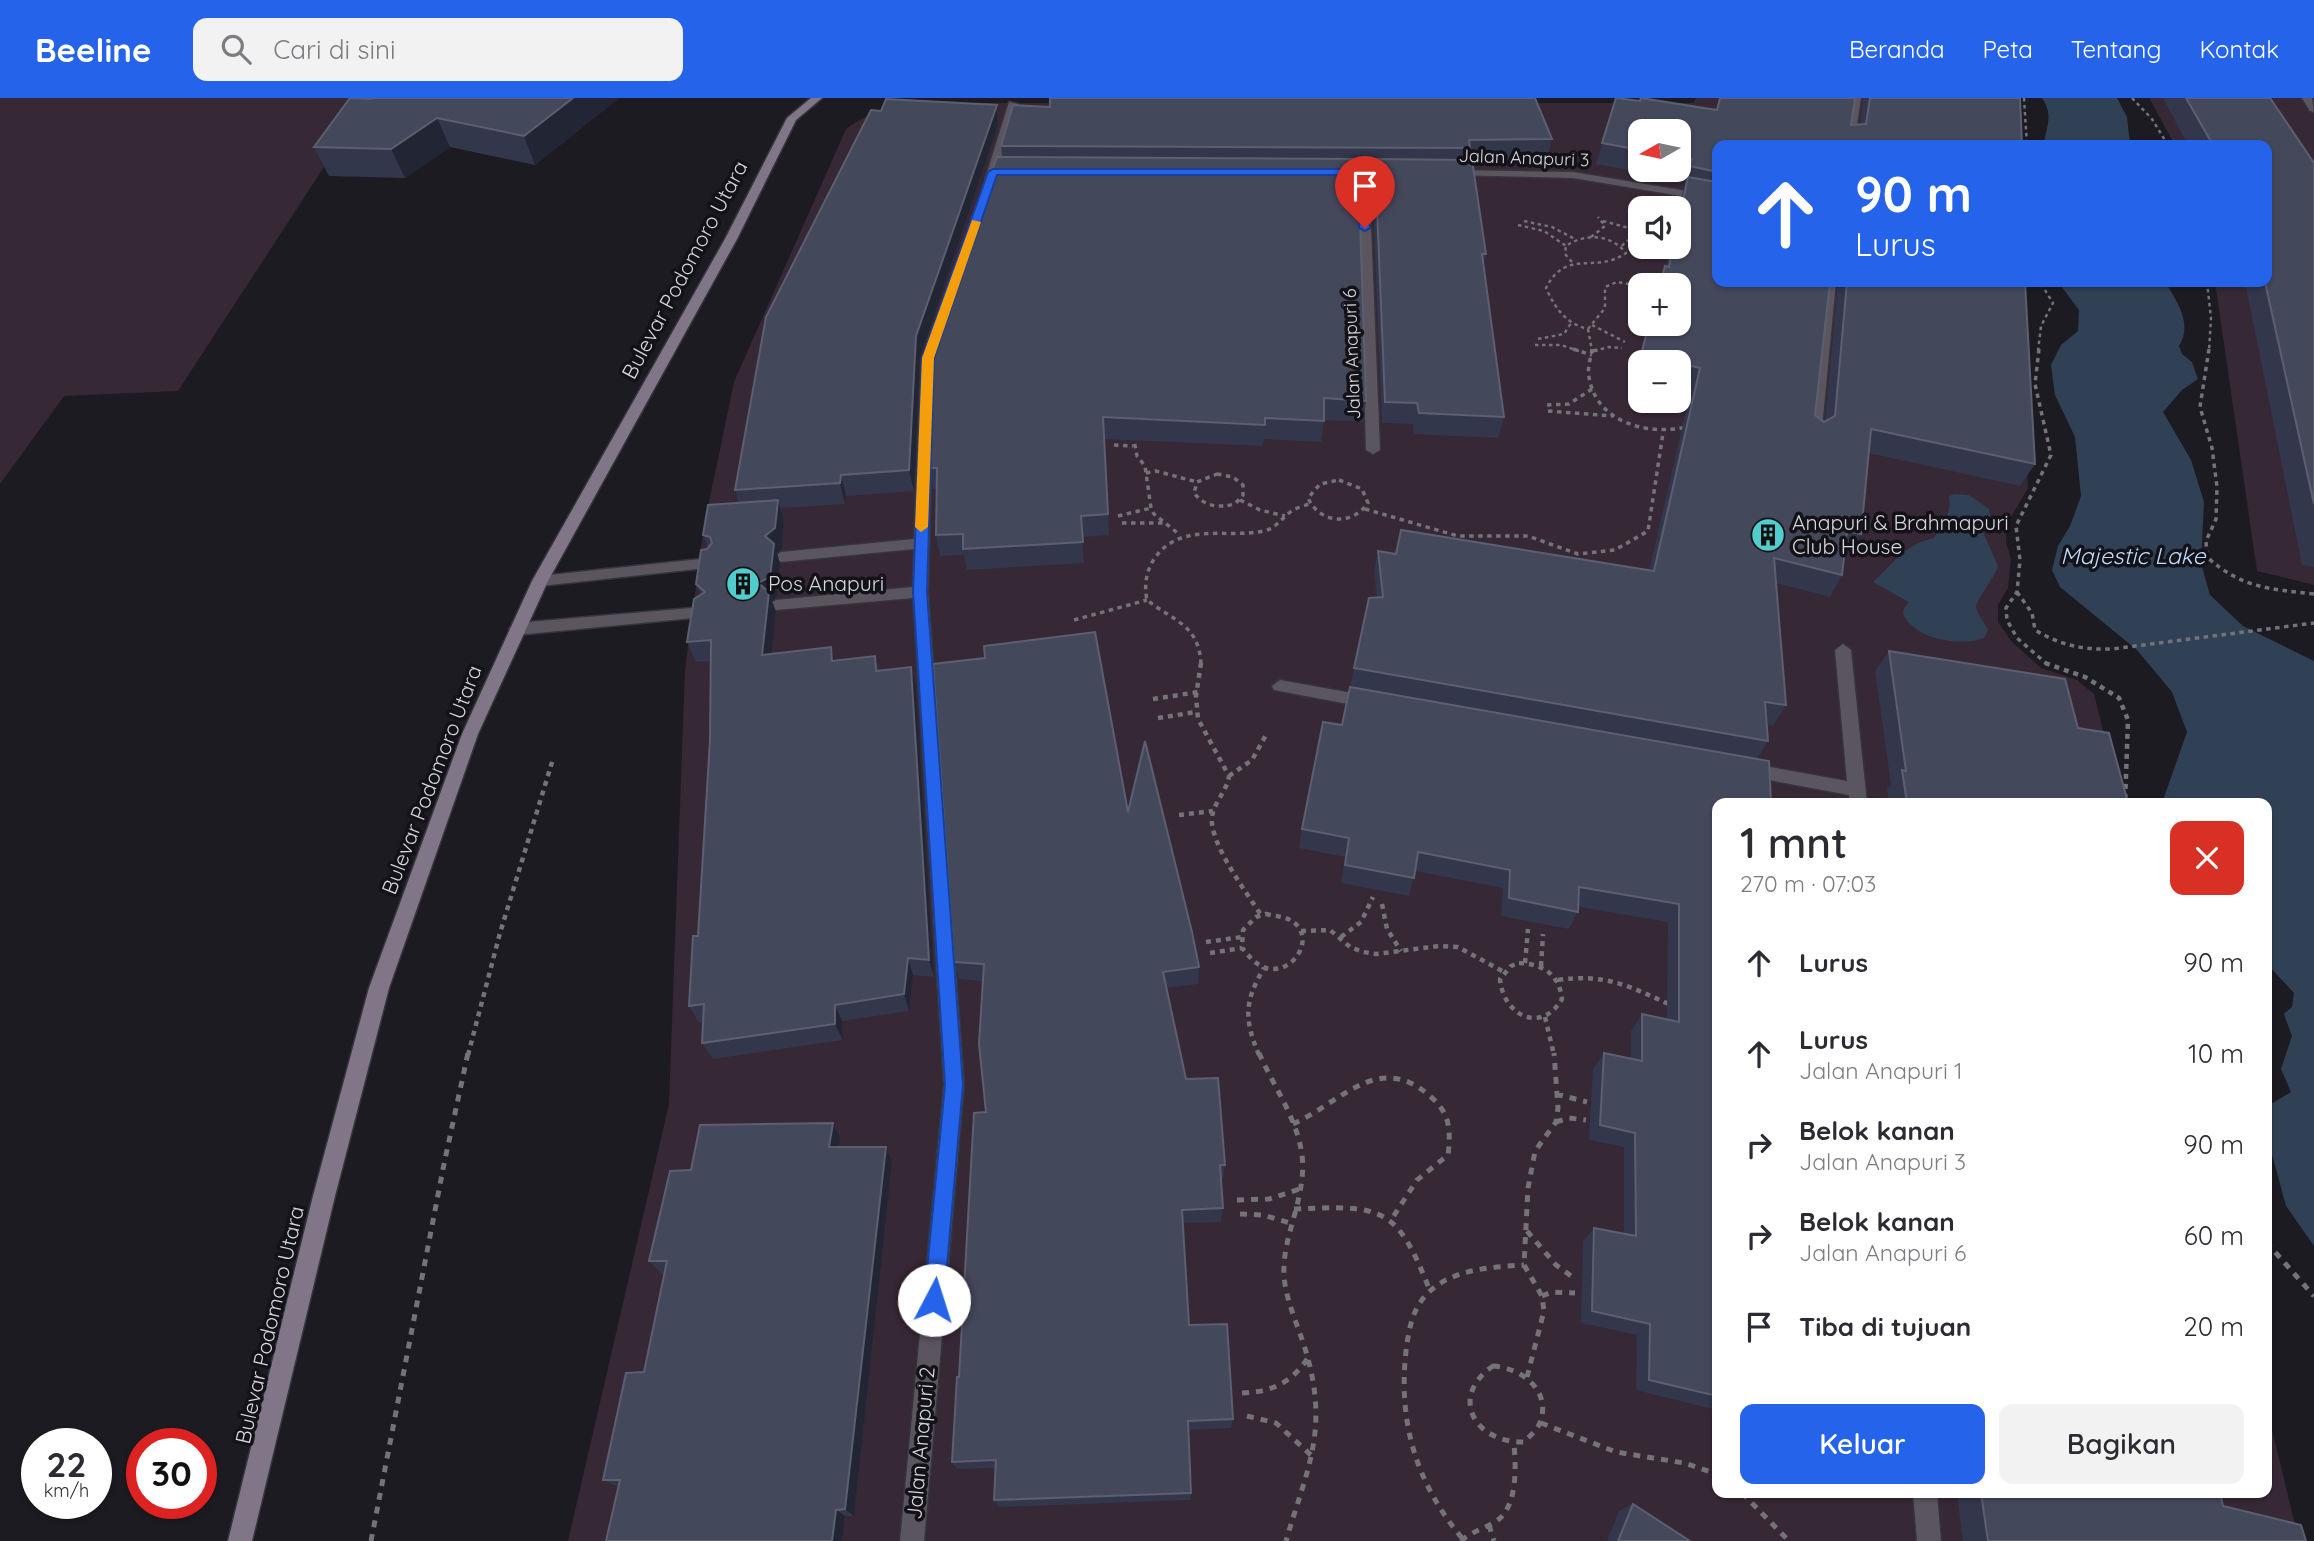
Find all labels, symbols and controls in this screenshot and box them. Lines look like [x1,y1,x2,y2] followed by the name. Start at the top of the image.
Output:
[193,18,683,81] search box
[35,29,151,70] text: Beeline
[217,30,255,68] icon: search
[273,33,396,66] text: Cari di sini
[1849,34,1945,64] text: Beranda
[1983,34,2033,64] text: Peta
[2071,34,2161,64] text: Tentang
[2199,34,2279,64] text: Kontak
[1628,119,1690,182] north arrow
[1628,119,1691,413] map controls
[1458,144,1590,171] street label: Jalan Anapuri 3
[616,156,753,383] street label: Bulevar Podomoro Utara
[1335,156,1395,228] pin
[1855,163,1972,224] text: 90 m
[1346,167,1384,205] icon: arrive
[1740,168,1831,259] icon: ahead
[1628,196,1691,259] button: sound
[1855,224,1936,264] text: Lurus
[1628,273,1691,336] button: +
[1338,288,1365,420] street label: Jalan Anapuri 6
[1628,350,1691,413] button: −
[1792,509,2009,559] place label: Anapuri & Brahmapuri Club House
[1749,516,1787,554] building icon: Anapuri & Brahmapuri Club House
[2061,541,2206,570] water label: Majestic Lake
[724,565,762,603] building icon: Pos Anapuri
[768,570,884,596] place label: Pos Anapuri
[375,661,487,898] street label: Bulevar Podomoro Utara
[1740,816,1847,869] text: 1 mnt
[2170,821,2244,895] button: close
[1740,869,1876,898] text: 270 m · 07:03
[1740,944,1778,982] icon: ahead
[1799,946,1868,979] text: Lurus
[2183,946,2244,979] text: 90 m
[1799,1023,1868,1056] text: Lurus
[1740,1035,1778,1073] icon: ahead
[2188,1037,2244,1070] text: 10 m
[1799,1056,1963,1085] text: Jalan Anapuri 1
[1799,1114,1955,1147] text: Belok kanan
[1740,1126,1778,1164] icon: right
[2183,1128,2244,1161] text: 90 m
[1799,1147,1966,1176] text: Jalan Anapuri 3
[229,1203,309,1446] street label: Bulevar Podomoro Utara
[1799,1205,1955,1238] text: Belok kanan
[1740,1217,1778,1255] icon: right
[2184,1219,2244,1252] text: 60 m
[1799,1238,1966,1267] text: Jalan Anapuri 6
[897,1263,971,1337] position arrow
[1740,1308,1778,1346] icon: arrive
[1799,1310,1971,1343] text: Tiba di tujuan
[2183,1310,2244,1343] text: 20 m
[900,1365,940,1520] street label: Jalan Anapuri 2
[1740,1404,1985,1484] button: Keluar
[1999,1404,2244,1484] button: Bagikan
[126,1428,217,1519] speed limit sign: 30
[47,1442,86,1486] text: 22
[44,1479,89,1502] text: km/h

